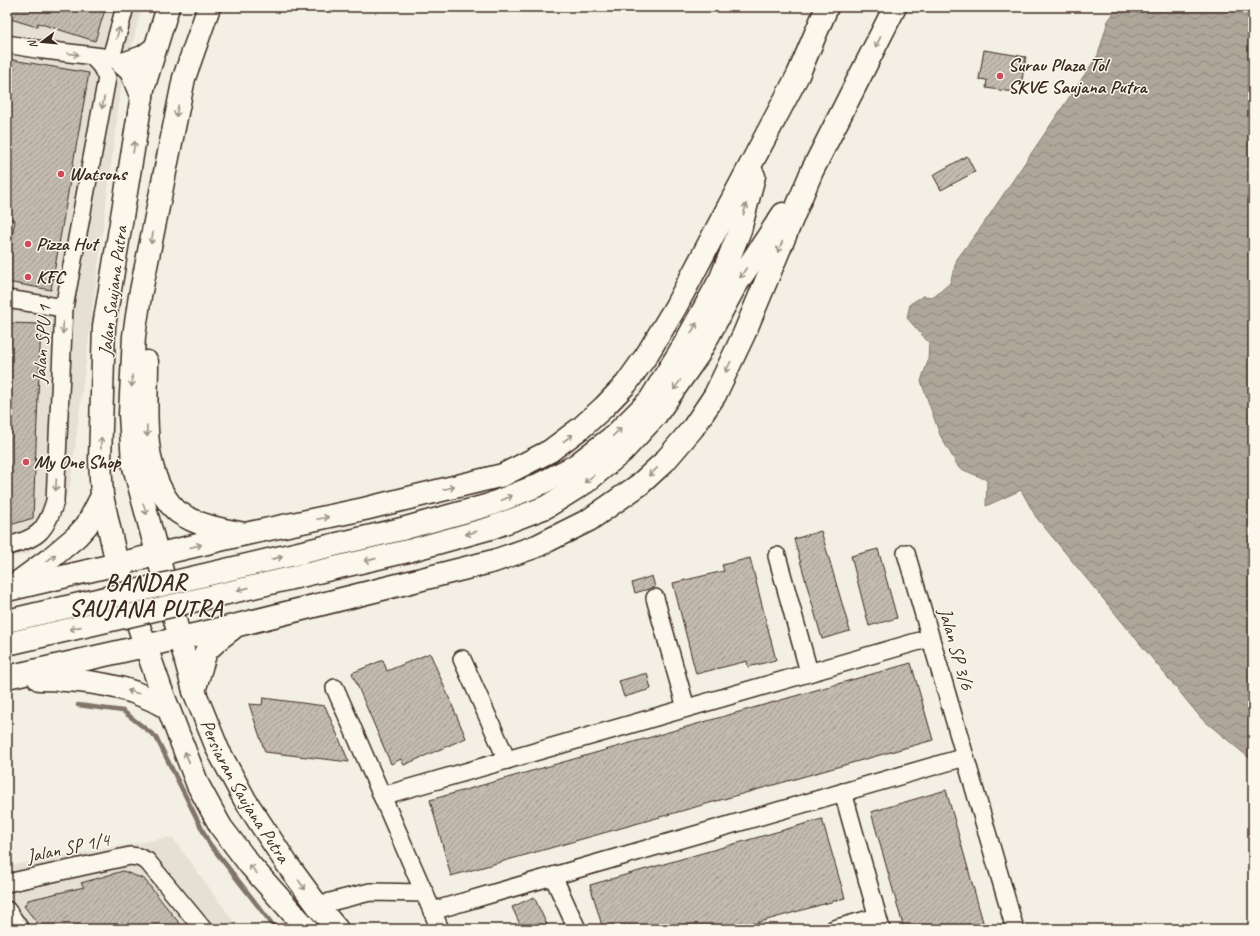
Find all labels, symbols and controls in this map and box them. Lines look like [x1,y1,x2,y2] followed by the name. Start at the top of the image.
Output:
[22,22,62,62] north arrow
[115,26,122,39] one-way arrow
[873,36,881,48] one-way arrow
[24,37,40,50] text: N
[66,50,79,57] one-way arrow
[1008,53,1149,99] place label: Surau Plaza Tol SKVE Saujana Putra
[995,71,1005,81] marker: Surau Plaza Tol SKVE Saujana Putra
[98,96,106,109] one-way arrow
[173,104,181,117] one-way arrow
[130,141,138,154] one-way arrow
[69,162,129,186] place label: Watsons
[56,169,66,179] marker: Watsons
[742,203,749,216] one-way arrow
[93,223,133,358] street label: Jalan Saujana Putra
[147,231,155,244] one-way arrow
[36,232,100,256] place label: Pizza Hut
[23,239,33,249] marker: Pizza Hut
[775,241,783,253] one-way arrow
[36,265,67,289] place label: KFC
[739,268,747,279] one-way arrow
[23,272,33,282] marker: KFC
[27,303,57,385] street label: Jalan SPU 1
[60,321,67,334] one-way arrow
[690,322,698,334] one-way arrow
[724,360,731,372] one-way arrow
[128,374,136,387] one-way arrow
[673,379,681,390] one-way arrow
[143,424,151,437] one-way arrow
[612,427,622,437] one-way arrow
[562,434,573,442] one-way arrow
[97,437,104,450] one-way arrow
[34,450,122,474] place label: My One Shop
[21,457,31,467] marker: My One Shop
[648,467,658,477] one-way arrow
[583,475,594,484] one-way arrow
[52,478,59,491] one-way arrow
[442,484,455,491] one-way arrow
[500,494,512,501] one-way arrow
[142,502,149,515] one-way arrow
[316,514,329,522] one-way arrow
[465,530,478,537] one-way arrow
[189,542,202,549] one-way arrow
[46,554,57,562] one-way arrow
[270,554,283,562] one-way arrow
[363,556,376,564] one-way arrow
[69,568,224,623] district label: BANDAR SAUJANA PUTRA
[237,586,250,594] one-way arrow
[933,604,979,694] street label: Jalan SP 3/6
[69,625,82,633] one-way arrow
[127,688,140,695] one-way arrow
[195,716,296,869] street label: Persiaran Saujana Putra
[183,752,191,764] one-way arrow
[23,827,114,869] street label: Jalan SP 1/4
[249,864,258,874] one-way arrow
[298,879,306,890] one-way arrow

